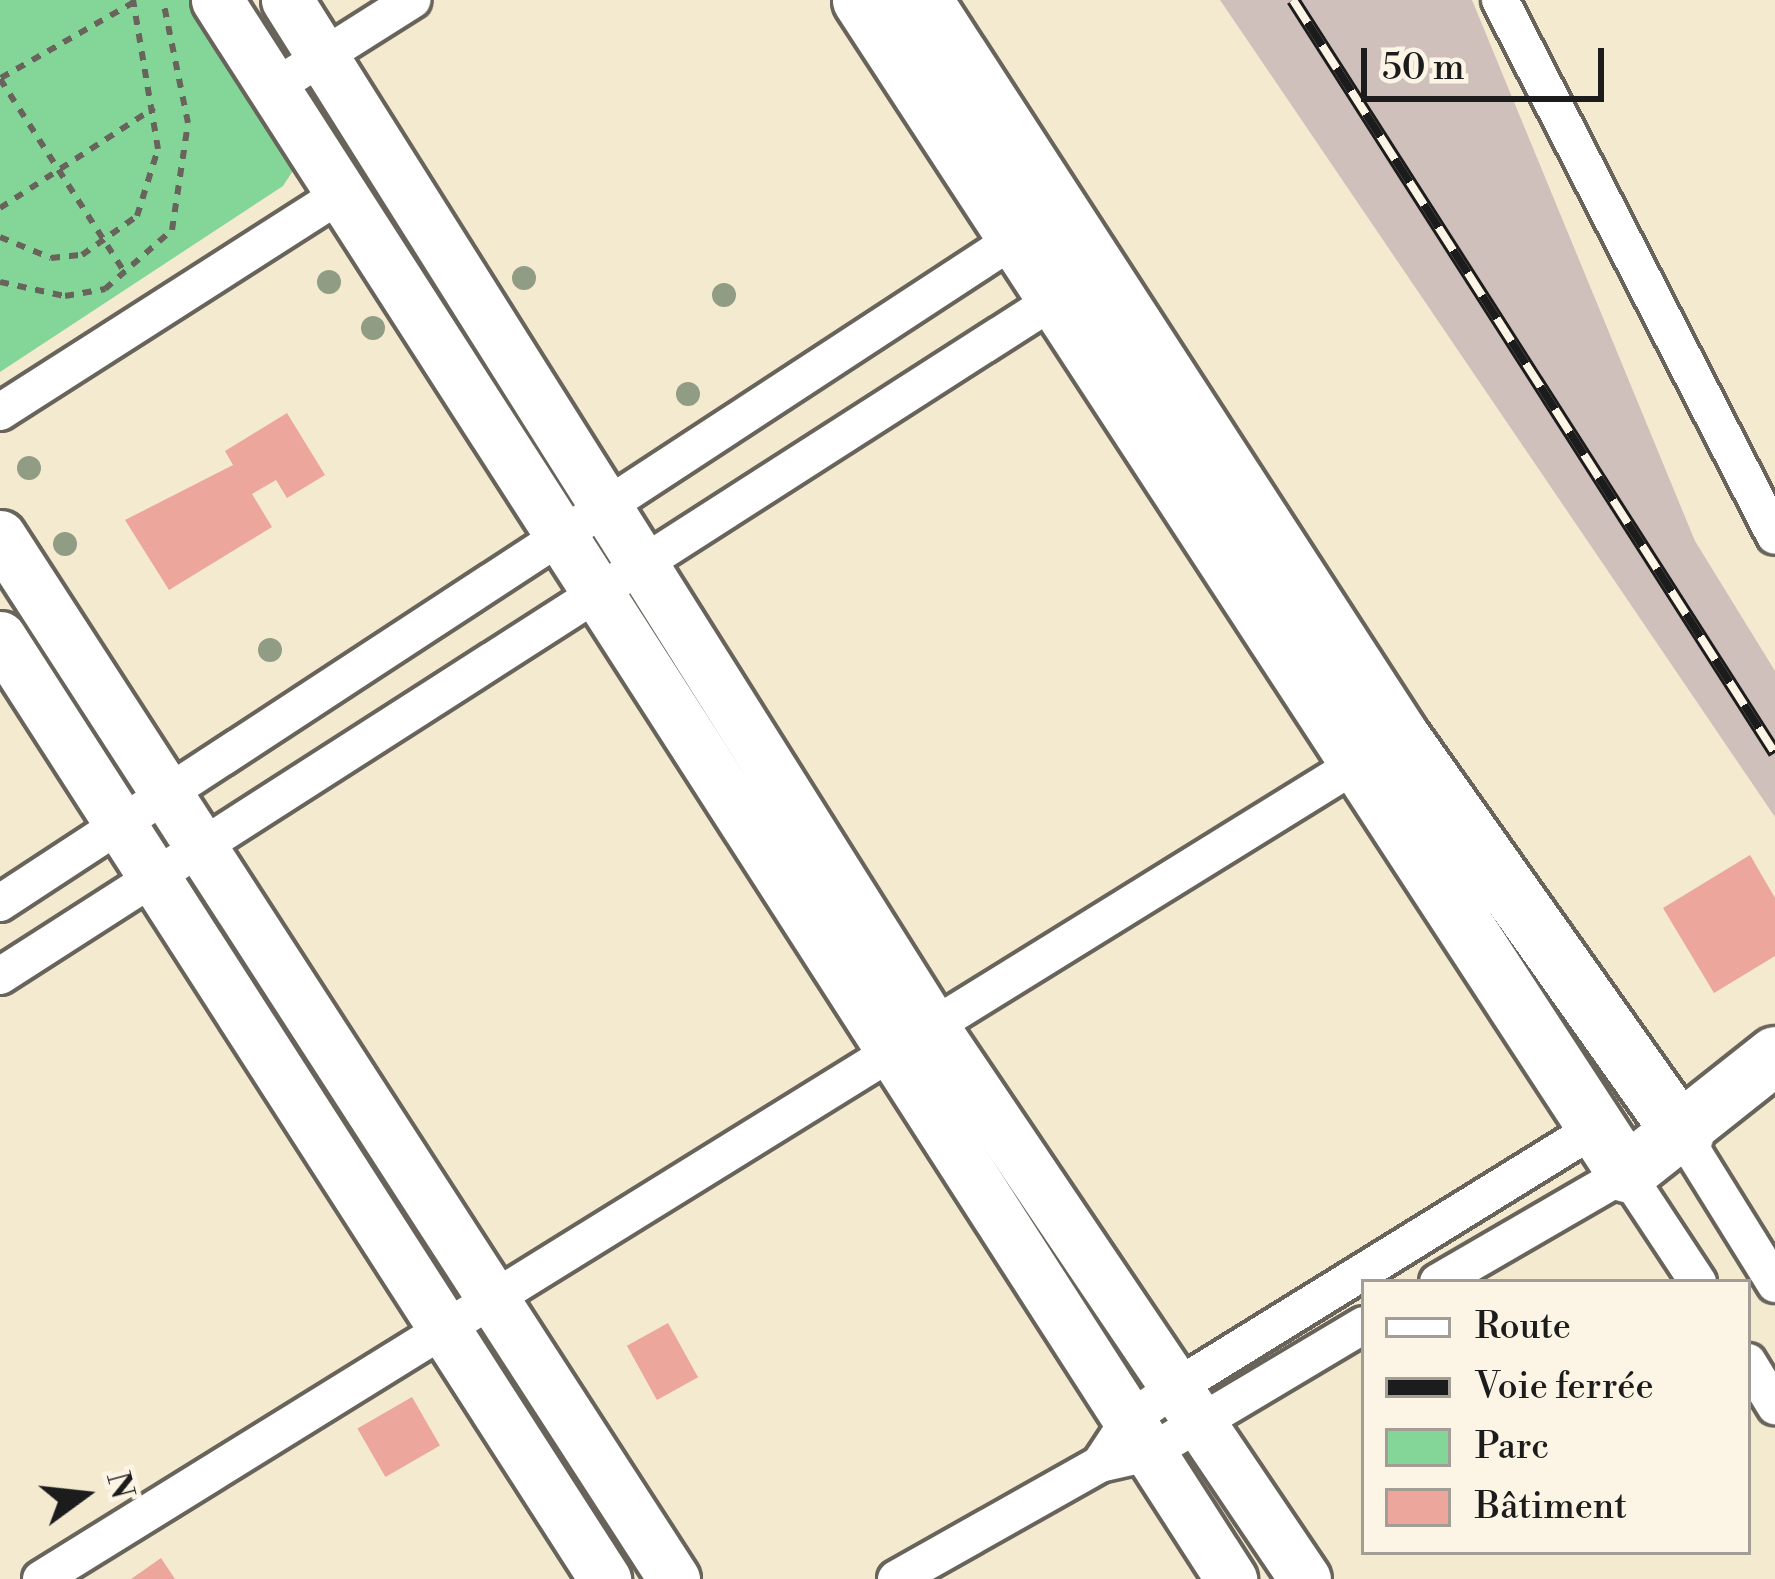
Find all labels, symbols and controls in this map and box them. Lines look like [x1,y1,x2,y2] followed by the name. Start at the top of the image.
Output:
[1367,24,1610,98] scale bar
[1382,46,1465,91] text: 50 m
[1361,1279,1751,1555] legend
[1475,1305,1571,1350] text: Route
[1475,1365,1654,1410] text: Voie ferrée
[1475,1425,1549,1470] text: Parc
[24,1435,144,1555] north arrow
[96,1468,142,1503] text: N
[1475,1485,1627,1530] text: Bâtiment

